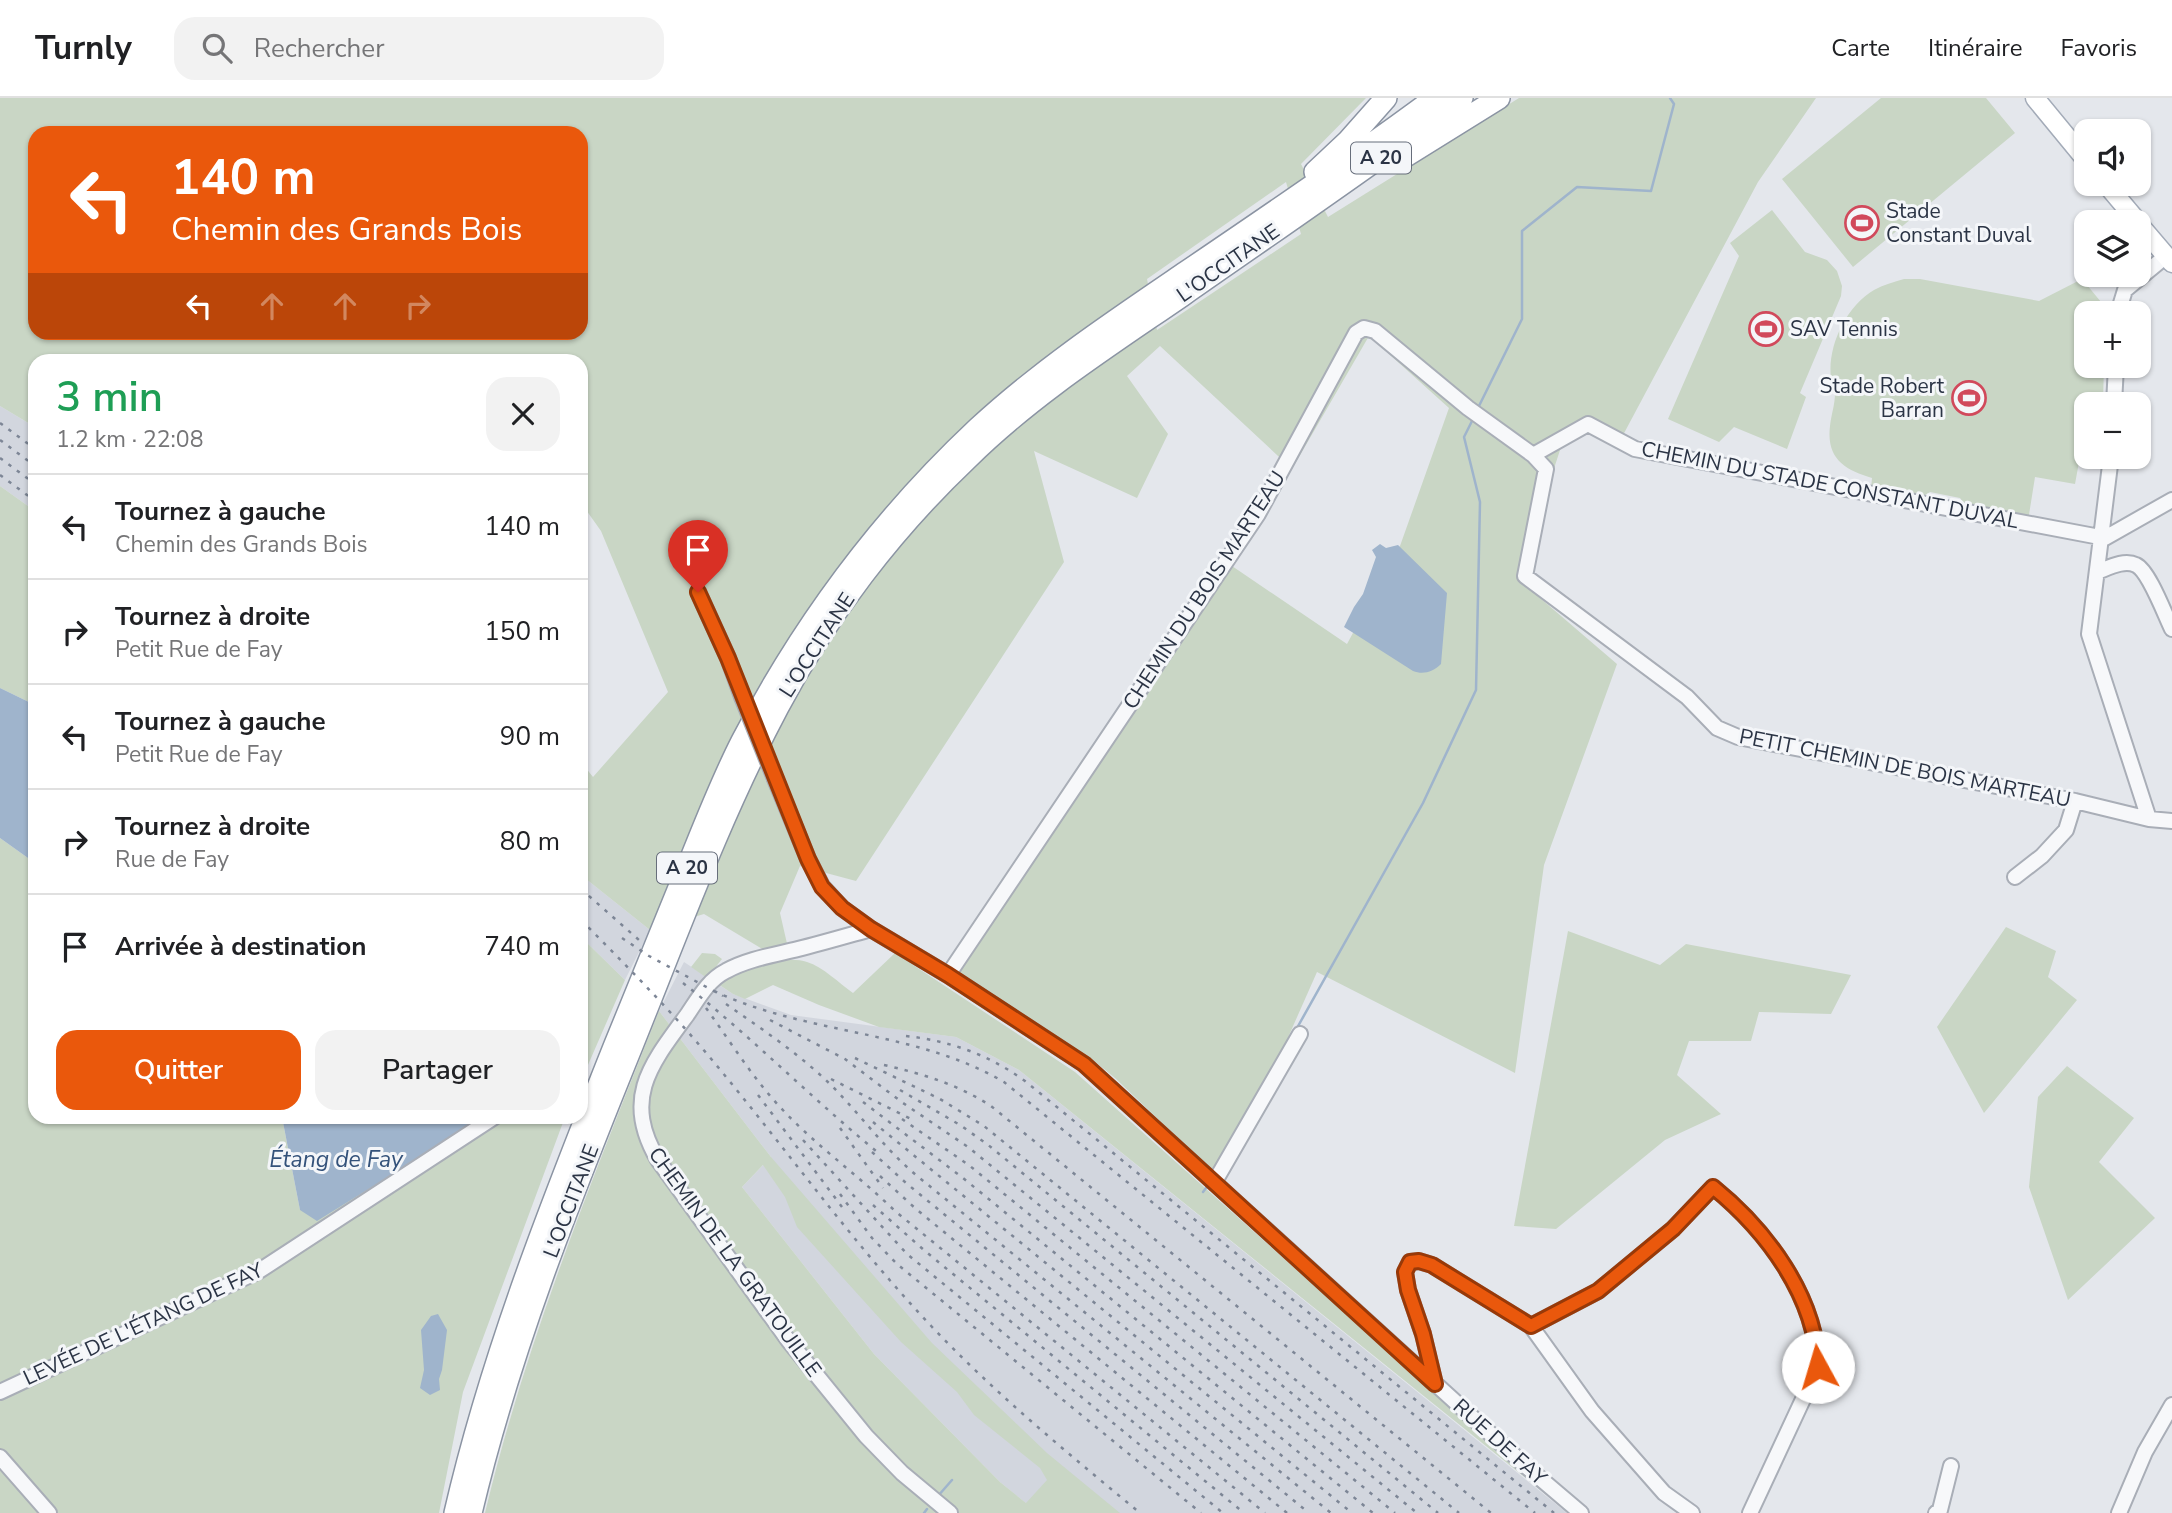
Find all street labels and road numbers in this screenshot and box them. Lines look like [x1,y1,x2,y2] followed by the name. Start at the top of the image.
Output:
[1351,142,1411,174] road number: A 20
[1171,217,1285,309] street label: L'OCCITANE
[1639,435,2022,535] street label: CHEMIN DU STADE CONSTANT DUVAL
[1116,465,1292,715] street label: CHEMIN DU BOIS MARTEAU
[773,587,861,703] street label: L'OCCITANE
[1737,722,2073,814] street label: PETIT CHEMIN DE BOIS MARTEAU
[657,852,717,884] road number: A 20
[537,1140,605,1262] street label: L'OCCITANE
[642,1141,828,1383] street label: CHEMIN DE LA GRATOUILLE
[19,1256,268,1392] street label: LEVÉE DE L'ÉTANG DE FAY
[1447,1392,1553,1492] street label: RUE DE FAY

